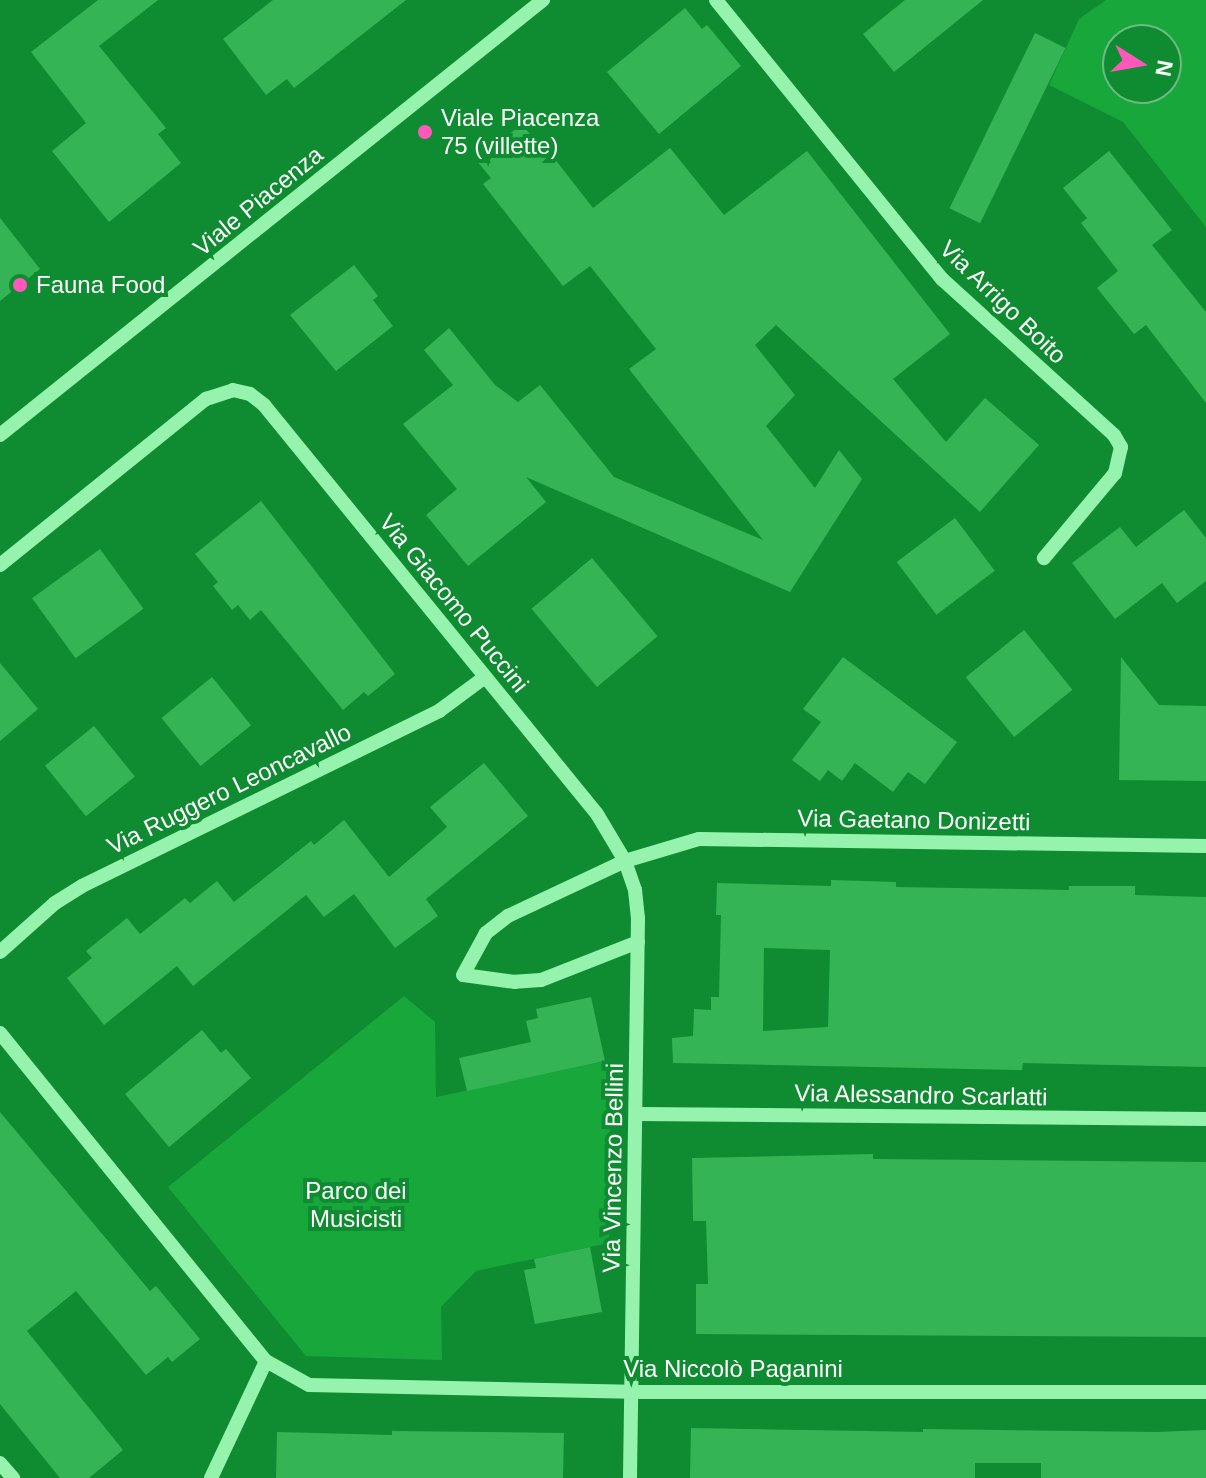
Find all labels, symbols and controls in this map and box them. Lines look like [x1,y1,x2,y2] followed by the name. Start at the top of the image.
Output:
[1102,24,1182,104] north arrow
[1150,58,1178,78] text: N
[441,104,599,160] place label: Viale Piacenza 75 (villette)
[416,123,434,141] marker: Viale Piacenza 75 (villette)
[187,140,329,262] street label: Viale Piacenza
[933,234,1073,370] street label: Via Arrigo Boito
[36,271,165,299] place label: Fauna Food
[11,276,29,294] marker: Fauna Food
[373,508,535,698] street label: Via Giacomo Puccini
[102,717,356,861] street label: Via Ruggero Leoncavallo
[797,804,1031,836] street label: Via Gaetano Donizetti
[597,1063,629,1273] street label: Via Vincenzo Bellini
[794,1078,1048,1112] street label: Via Alessandro Scarlatti
[305,1177,407,1233] park label: Parco dei Musicisti
[623,1355,843,1383] street label: Via Niccolò Paganini

